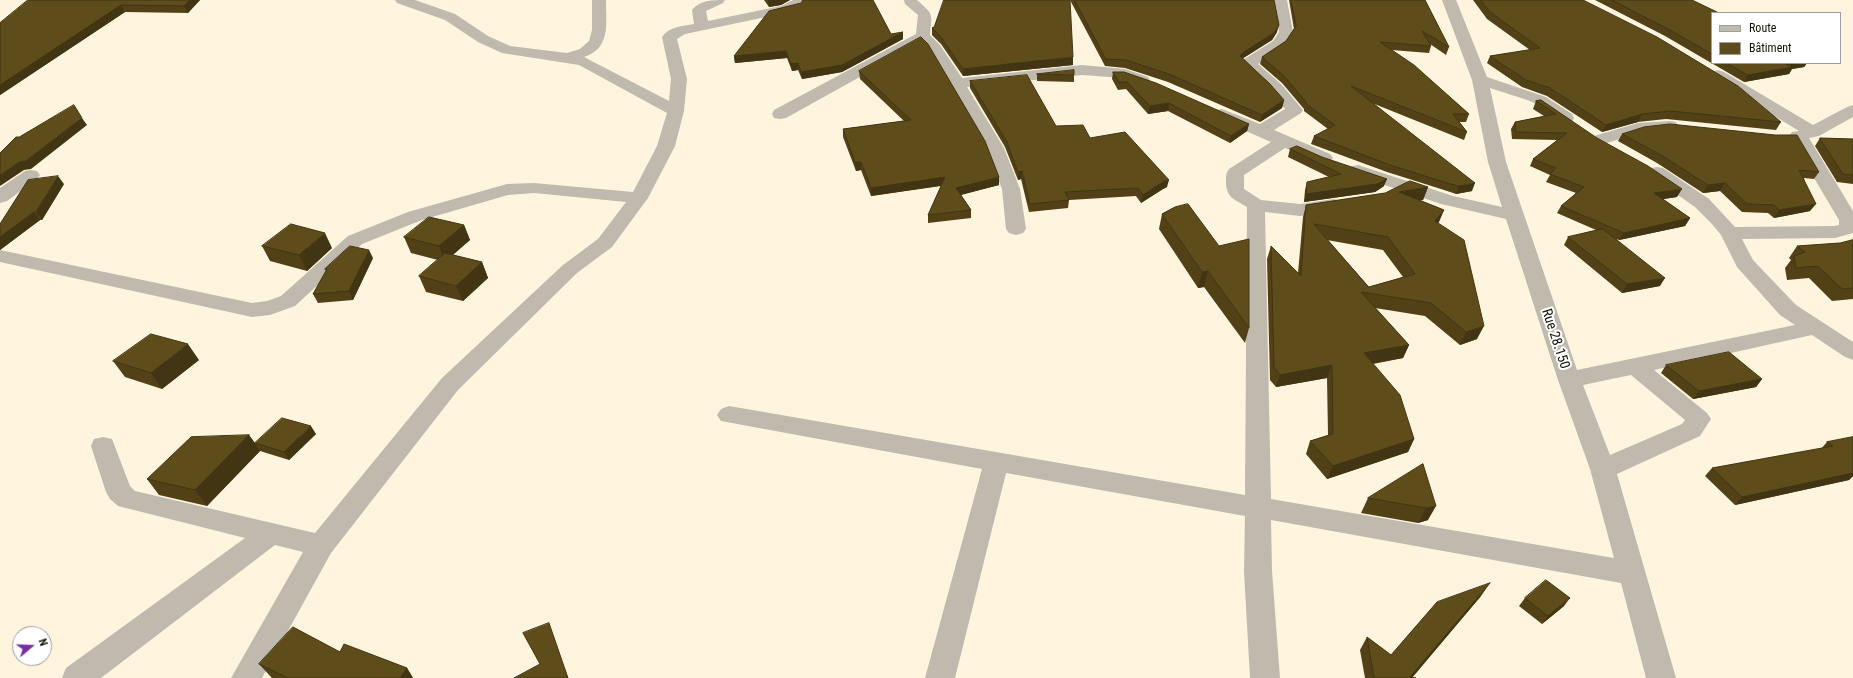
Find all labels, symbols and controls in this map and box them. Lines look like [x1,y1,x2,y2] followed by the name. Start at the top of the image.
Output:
[1711,12,1841,64] legend
[1749,21,1776,35] text: Route
[1749,41,1792,55] text: Bâtiment
[1537,307,1573,371] street label: Rue 28.150
[12,626,52,666] north arrow
[36,637,50,648] text: N

